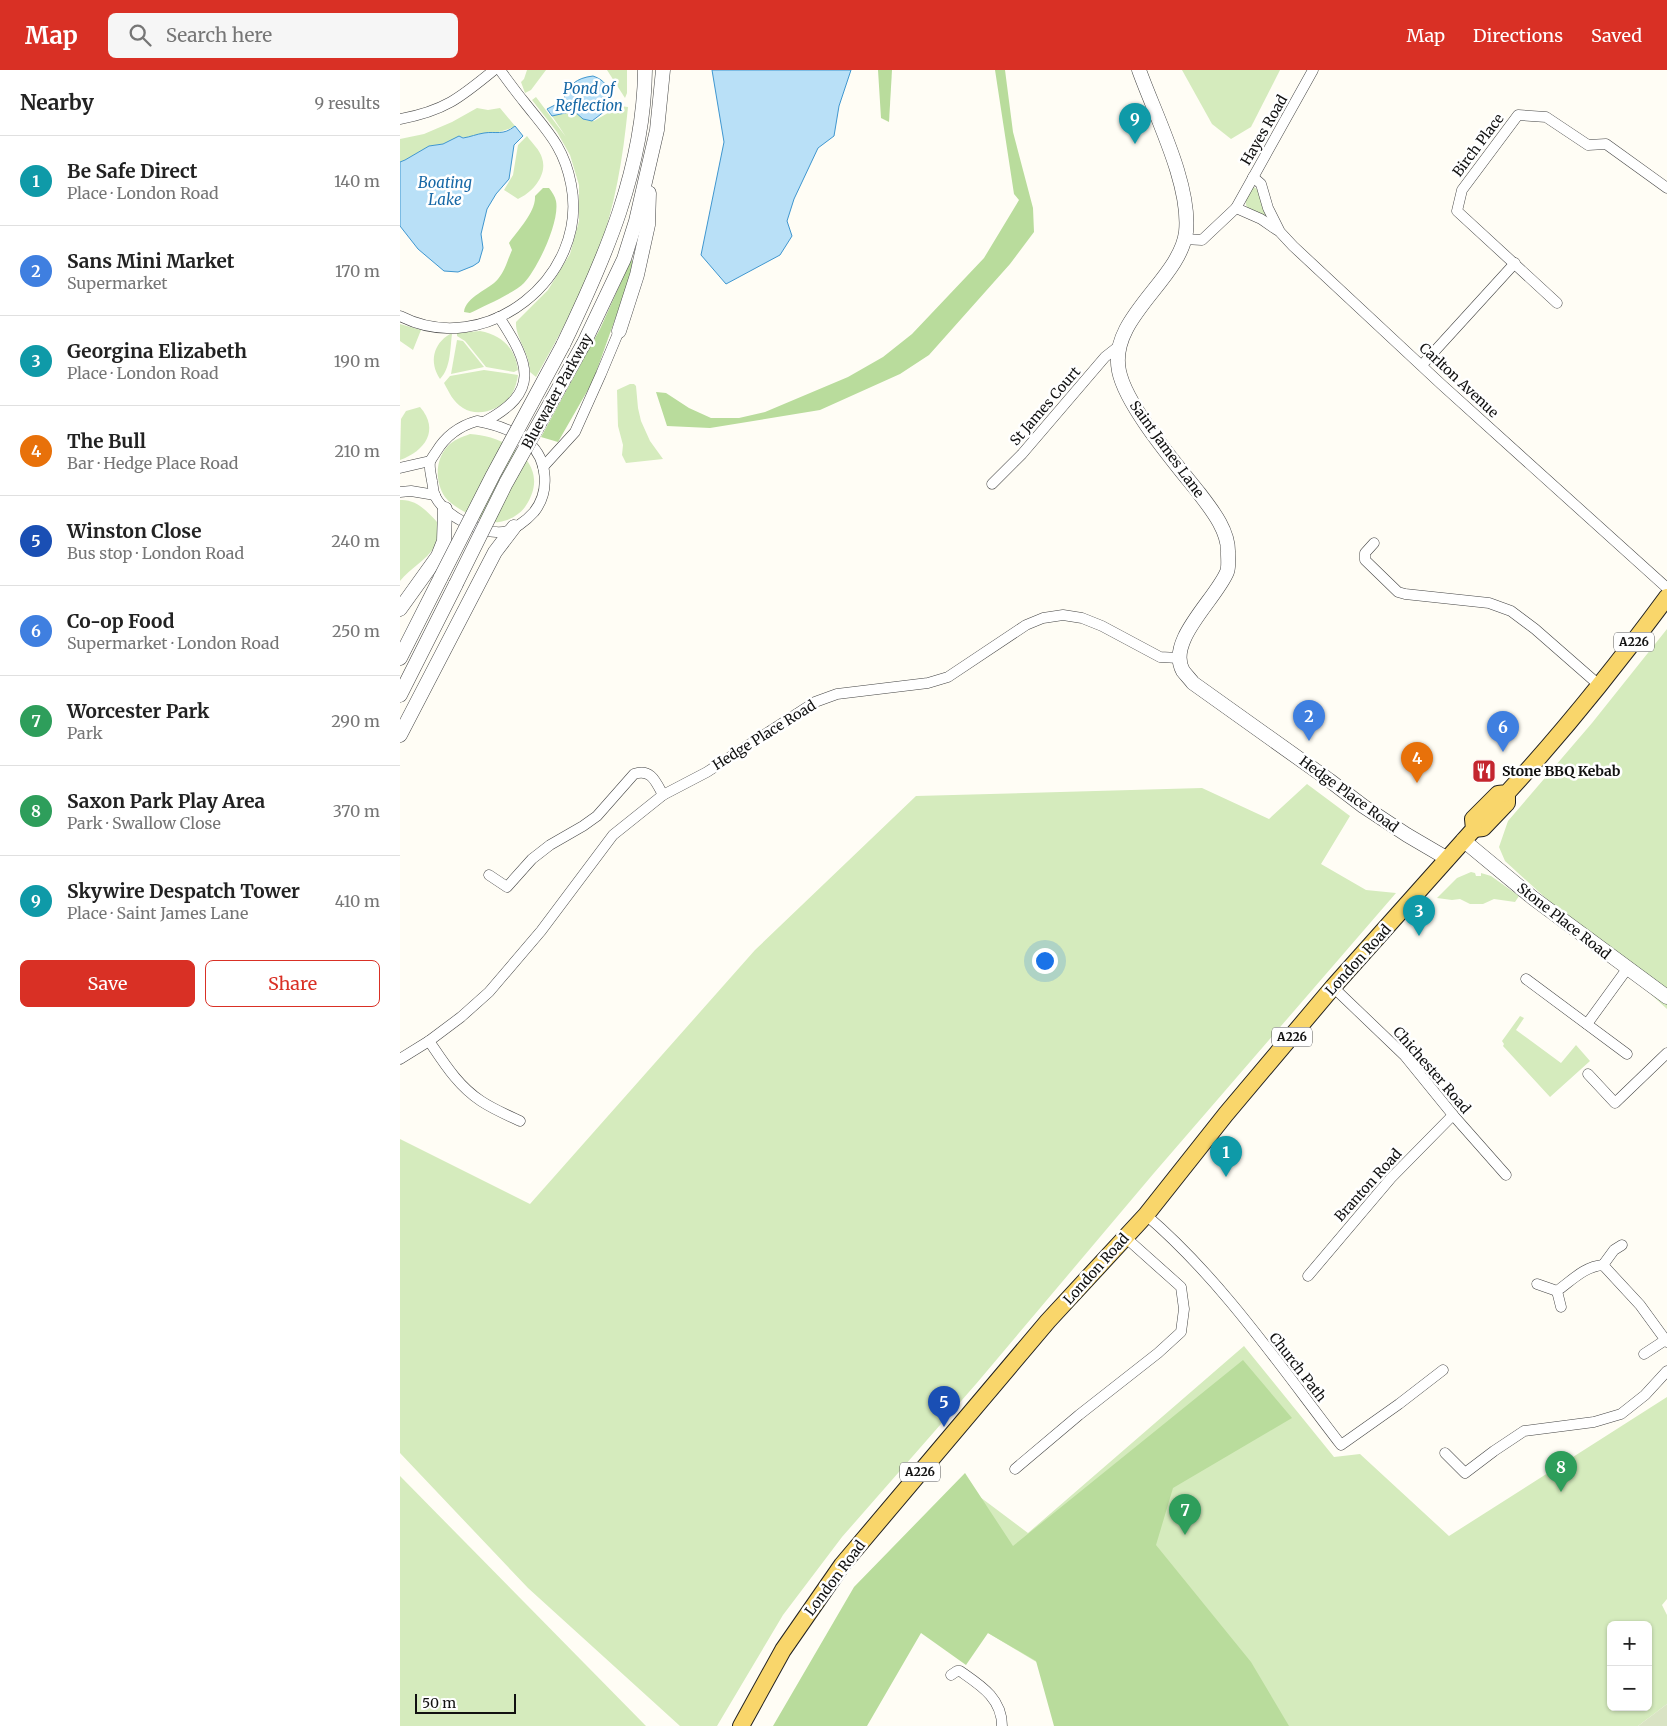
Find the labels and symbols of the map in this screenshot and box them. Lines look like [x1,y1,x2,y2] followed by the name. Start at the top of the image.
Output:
[555,79,623,115] water label: Pond of Reflection
[1237,91,1292,168] street label: Hayes Road
[1119,103,1151,144] pin: 9
[1448,110,1508,180] street label: Birch Place
[418,173,472,209] water label: Boating Lake
[518,329,597,452] street label: Bluewater Parkway
[1416,339,1502,421] street label: Carlton Avenue
[1006,363,1084,449] street label: St James Court
[1126,397,1208,501] street label: Saint James Lane
[1614,632,1654,652] road number: A226
[709,696,819,774] street label: Hedge Place Road
[1293,700,1325,741] pin: 2
[1487,711,1519,752] pin: 6
[1401,742,1433,783] pin: 4
[1296,752,1403,836] street label: Hedge Place Road
[1471,758,1497,784] restaurant icon: Stone BBQ Kebab
[1502,762,1621,780] place label: Stone BBQ Kebab
[1514,879,1615,963] street label: Stone Place Road
[1403,895,1435,936] pin: 3
[1321,920,1395,999] street label: London Road
[1032,948,1058,974] your location
[1389,1023,1475,1118] street label: Chichester Road
[1272,1028,1312,1046] road number: A226
[1210,1136,1242,1177] pin: 1
[1331,1144,1406,1225] street label: Branton Road
[1059,1229,1133,1308] street label: London Road
[1265,1329,1331,1405] street label: Church Path
[928,1386,960,1427] pin: 5
[1545,1451,1577,1492] pin: 8
[900,1462,940,1481] road number: A226
[1169,1494,1201,1535] pin: 7
[801,1536,869,1619] street label: London Road
[415,1691,516,1714] scale bar

